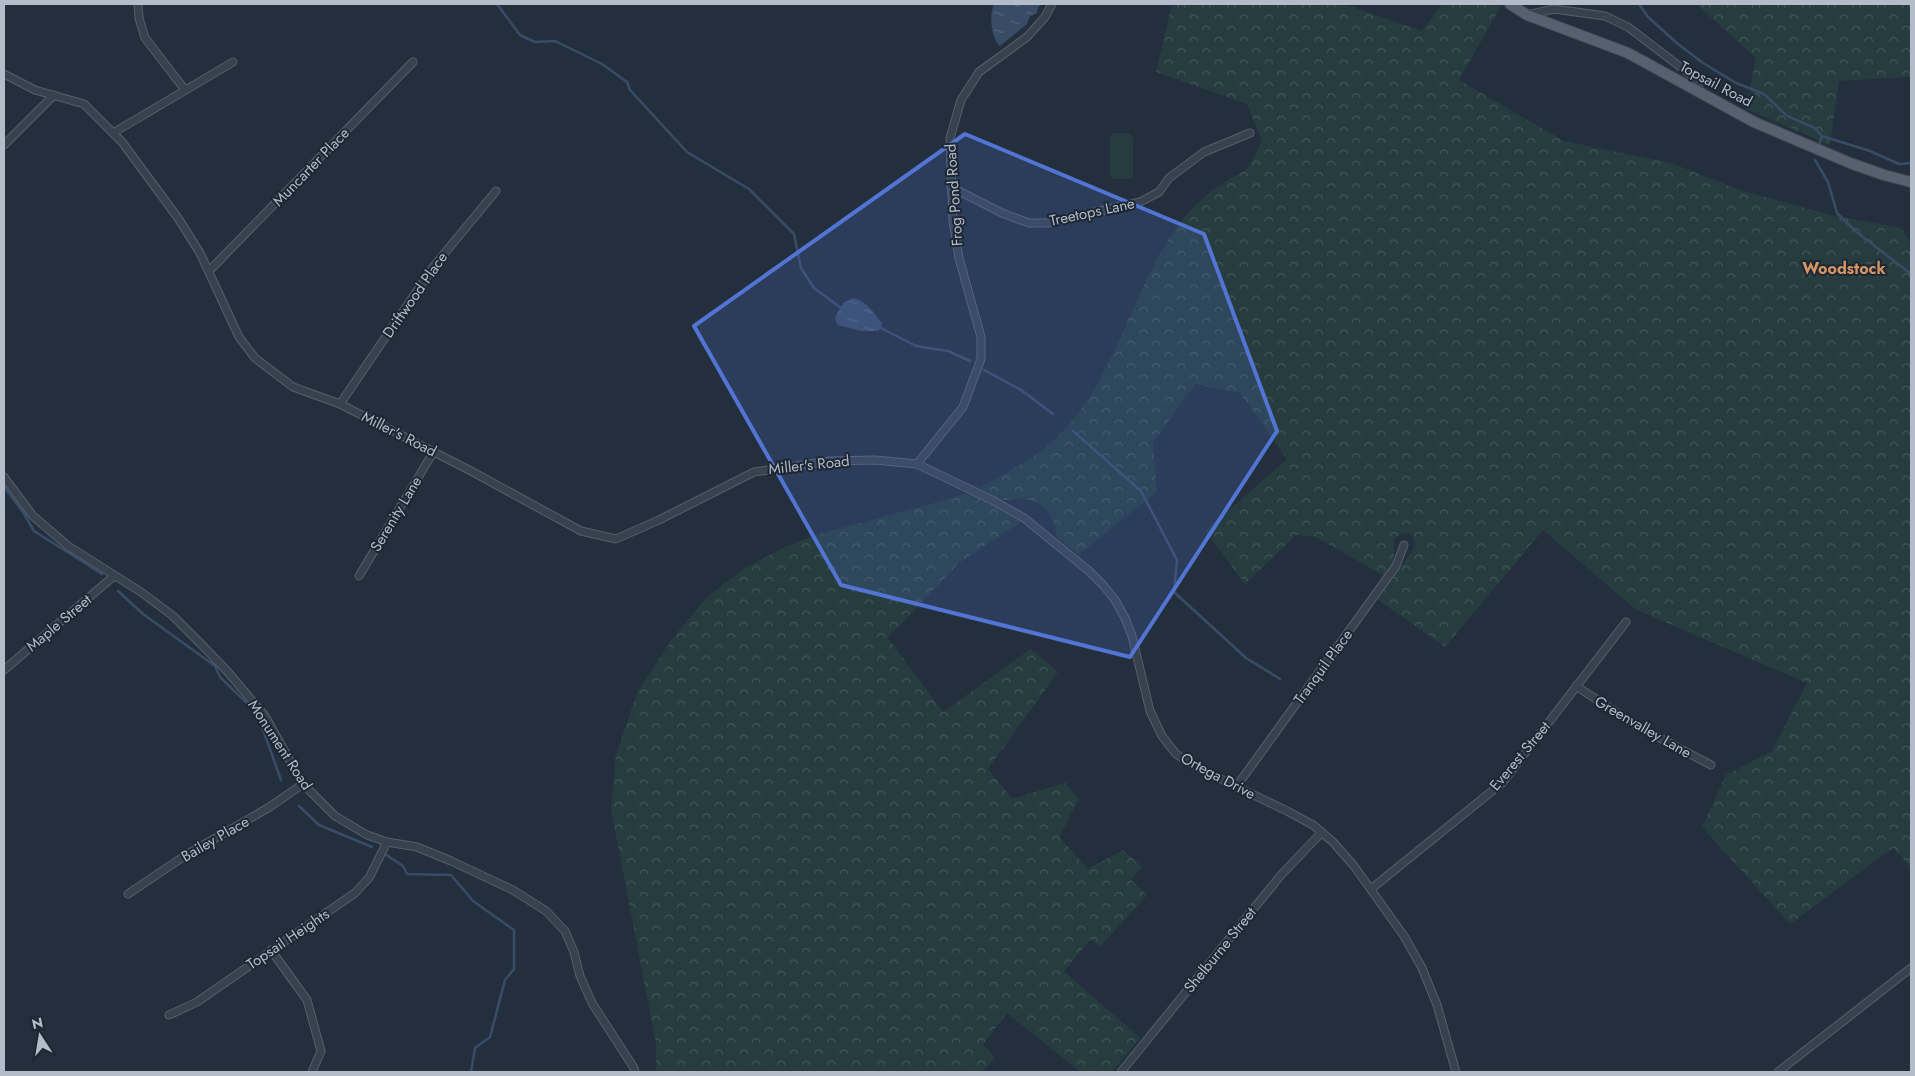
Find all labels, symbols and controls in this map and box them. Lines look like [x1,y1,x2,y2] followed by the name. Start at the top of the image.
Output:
[1676,56,1756,112] street label: Topsail Road
[268,122,355,211] street label: Muncarter Place
[939,143,969,247] street label: Frog Pond Road
[1047,192,1137,232] street label: Treetops Lane
[377,247,453,342] street label: Driftwood Place
[1802,257,1886,280] district label: Woodstock
[358,406,440,462] street label: Miller's Road
[767,450,851,480] street label: Miller's Road
[365,472,427,556] street label: Serenity Lane
[22,589,97,657] street label: Maple Street
[1288,625,1358,709] street label: Tranquil Place
[1590,690,1696,764] street label: Greenvalley Lane
[242,695,318,795] street label: Monument Road
[1484,716,1556,796] street label: Everest Street
[1177,747,1260,805] street label: Ortega Drive
[177,811,253,867] street label: Bailey Place
[1178,902,1262,998] street label: Shelburne Street
[242,903,334,975] street label: Topsail Heights
[15,1011,65,1061] north arrow
[30,1012,45,1034] text: N

